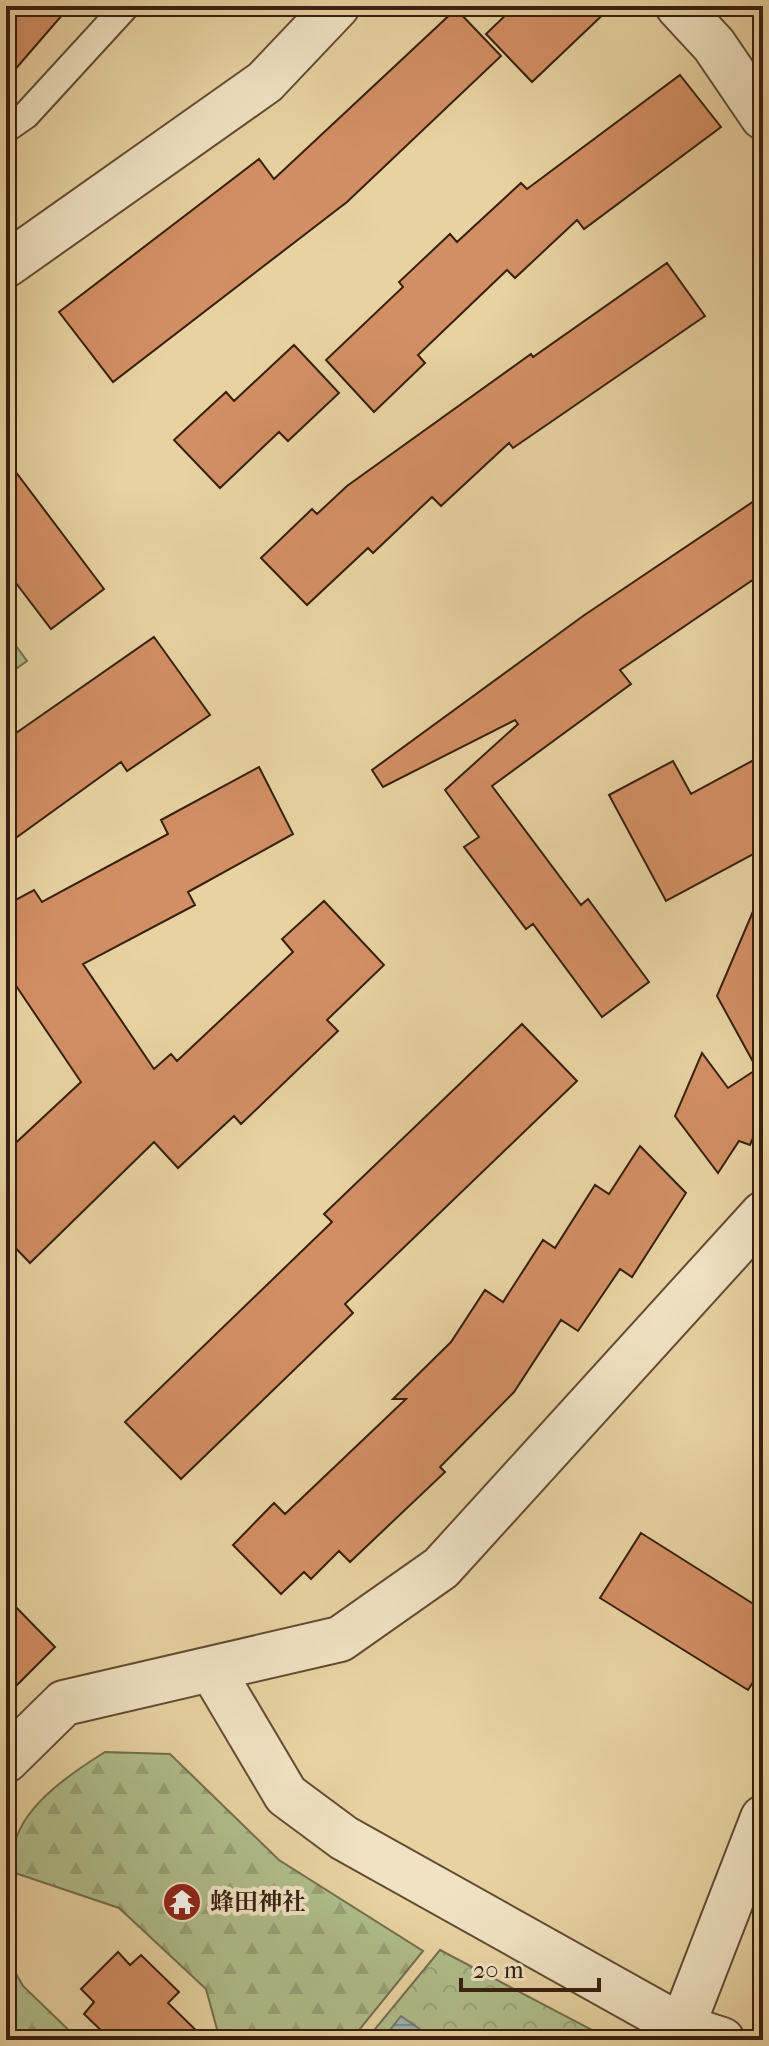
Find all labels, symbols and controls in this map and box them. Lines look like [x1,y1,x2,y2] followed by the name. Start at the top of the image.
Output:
[161,1881,203,1923] temple icon: 蜂田神社
[210,1888,306,1916] place label: 蜂田神社
[461,1942,599,1992] scale bar
[473,1956,524,1984] text: 20 m

